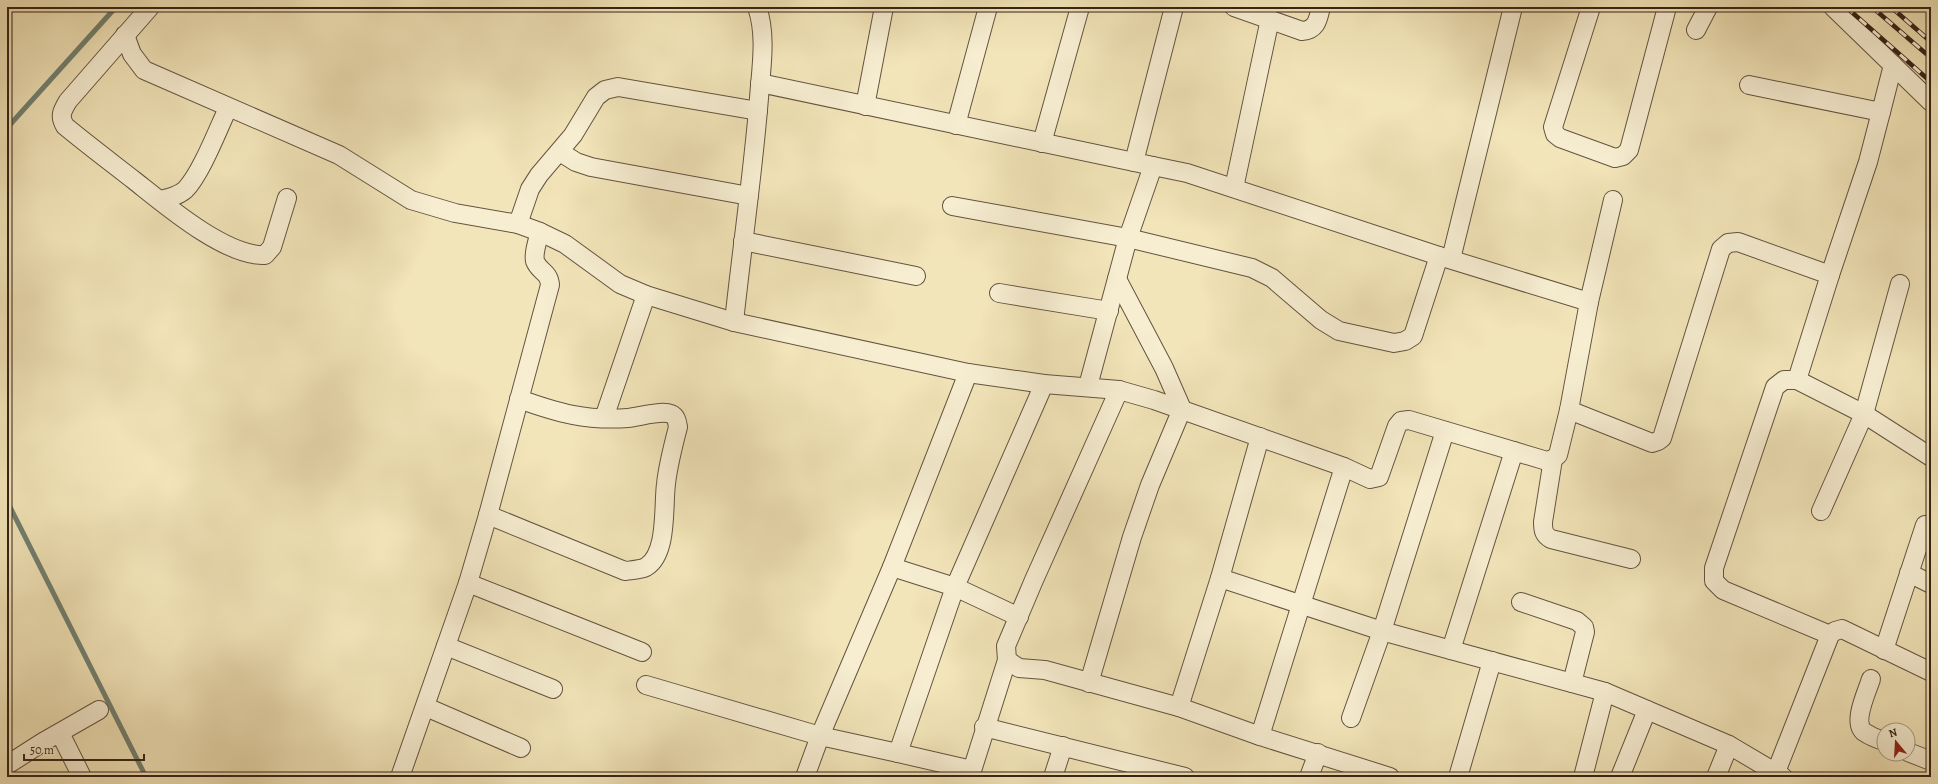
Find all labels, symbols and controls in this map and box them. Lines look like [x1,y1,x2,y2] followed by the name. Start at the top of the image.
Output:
[1876,722,1916,762] north arrow
[1887,725,1899,741] text: N
[24,736,144,762] scale bar
[30,742,54,758] text: 50 m

